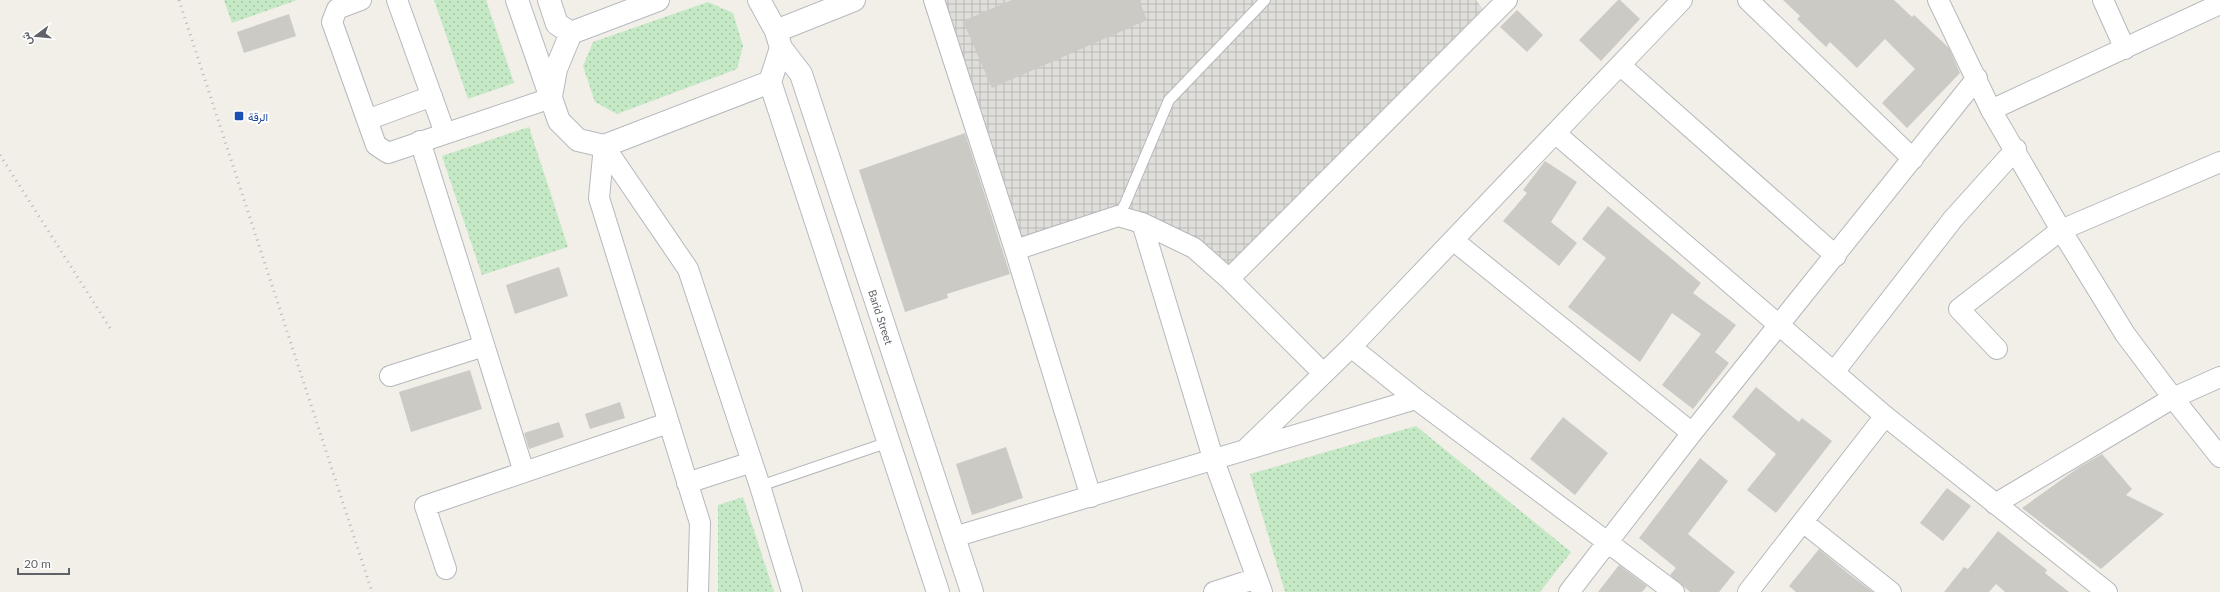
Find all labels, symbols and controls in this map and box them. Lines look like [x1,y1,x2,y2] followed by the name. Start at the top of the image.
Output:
[16,16,56,56] north arrow
[18,30,35,47] text: ش
[233,110,245,122] marker: الرقة
[248,110,268,124] place label: الرقة
[866,288,896,346] street label: Barid Street
[18,550,69,576] scale bar
[24,556,51,571] text: 20 m

